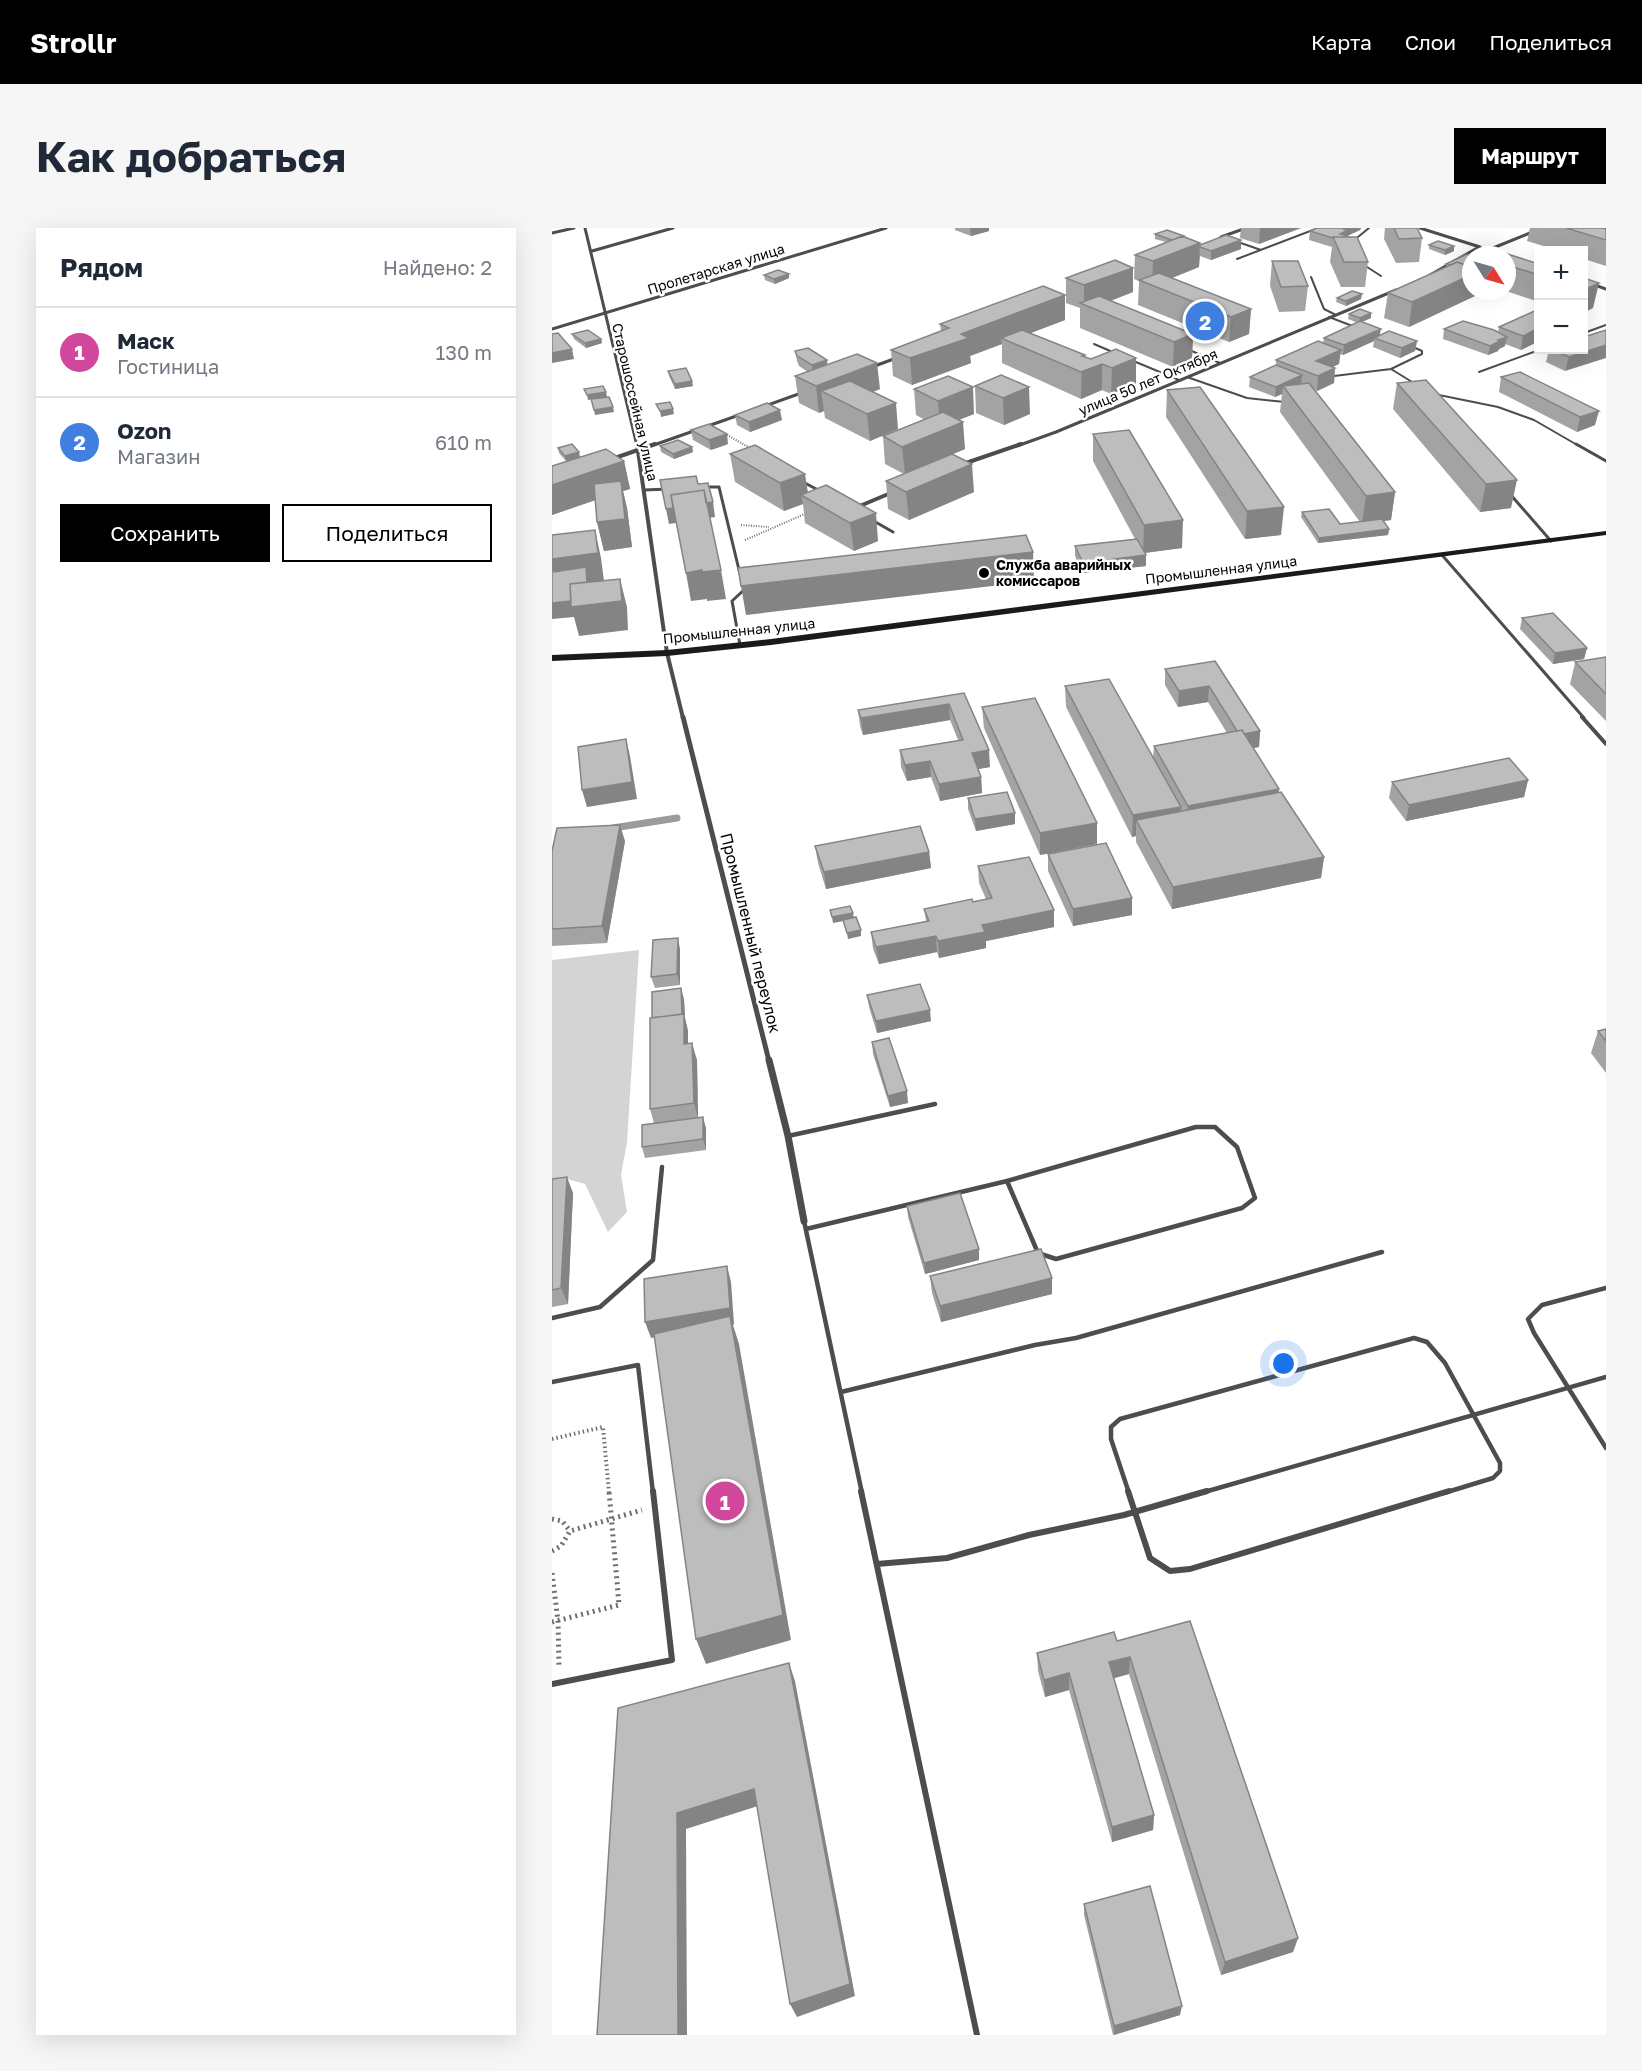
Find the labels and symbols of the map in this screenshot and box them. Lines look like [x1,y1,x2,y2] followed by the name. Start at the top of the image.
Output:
[645,240,787,297] street label: Пролетарская улица
[1462,246,1516,300] north arrow
[1186,298,1224,344] pin: 2
[609,321,662,483] street label: Старошоссейная улица
[1076,345,1220,419] street label: улица 50 лет Октября
[1144,552,1298,587] street label: Промышленная улица
[996,556,1131,589] place label: Служба аварийных комиссаров
[977,566,991,580] marker: Служба аварийных комиссаров
[662,614,816,647] street label: Промышленная улица
[716,831,786,1035] street label: Промышленный переулок
[1269,1349,1298,1378] your location
[706,1478,744,1524] pin: 1

